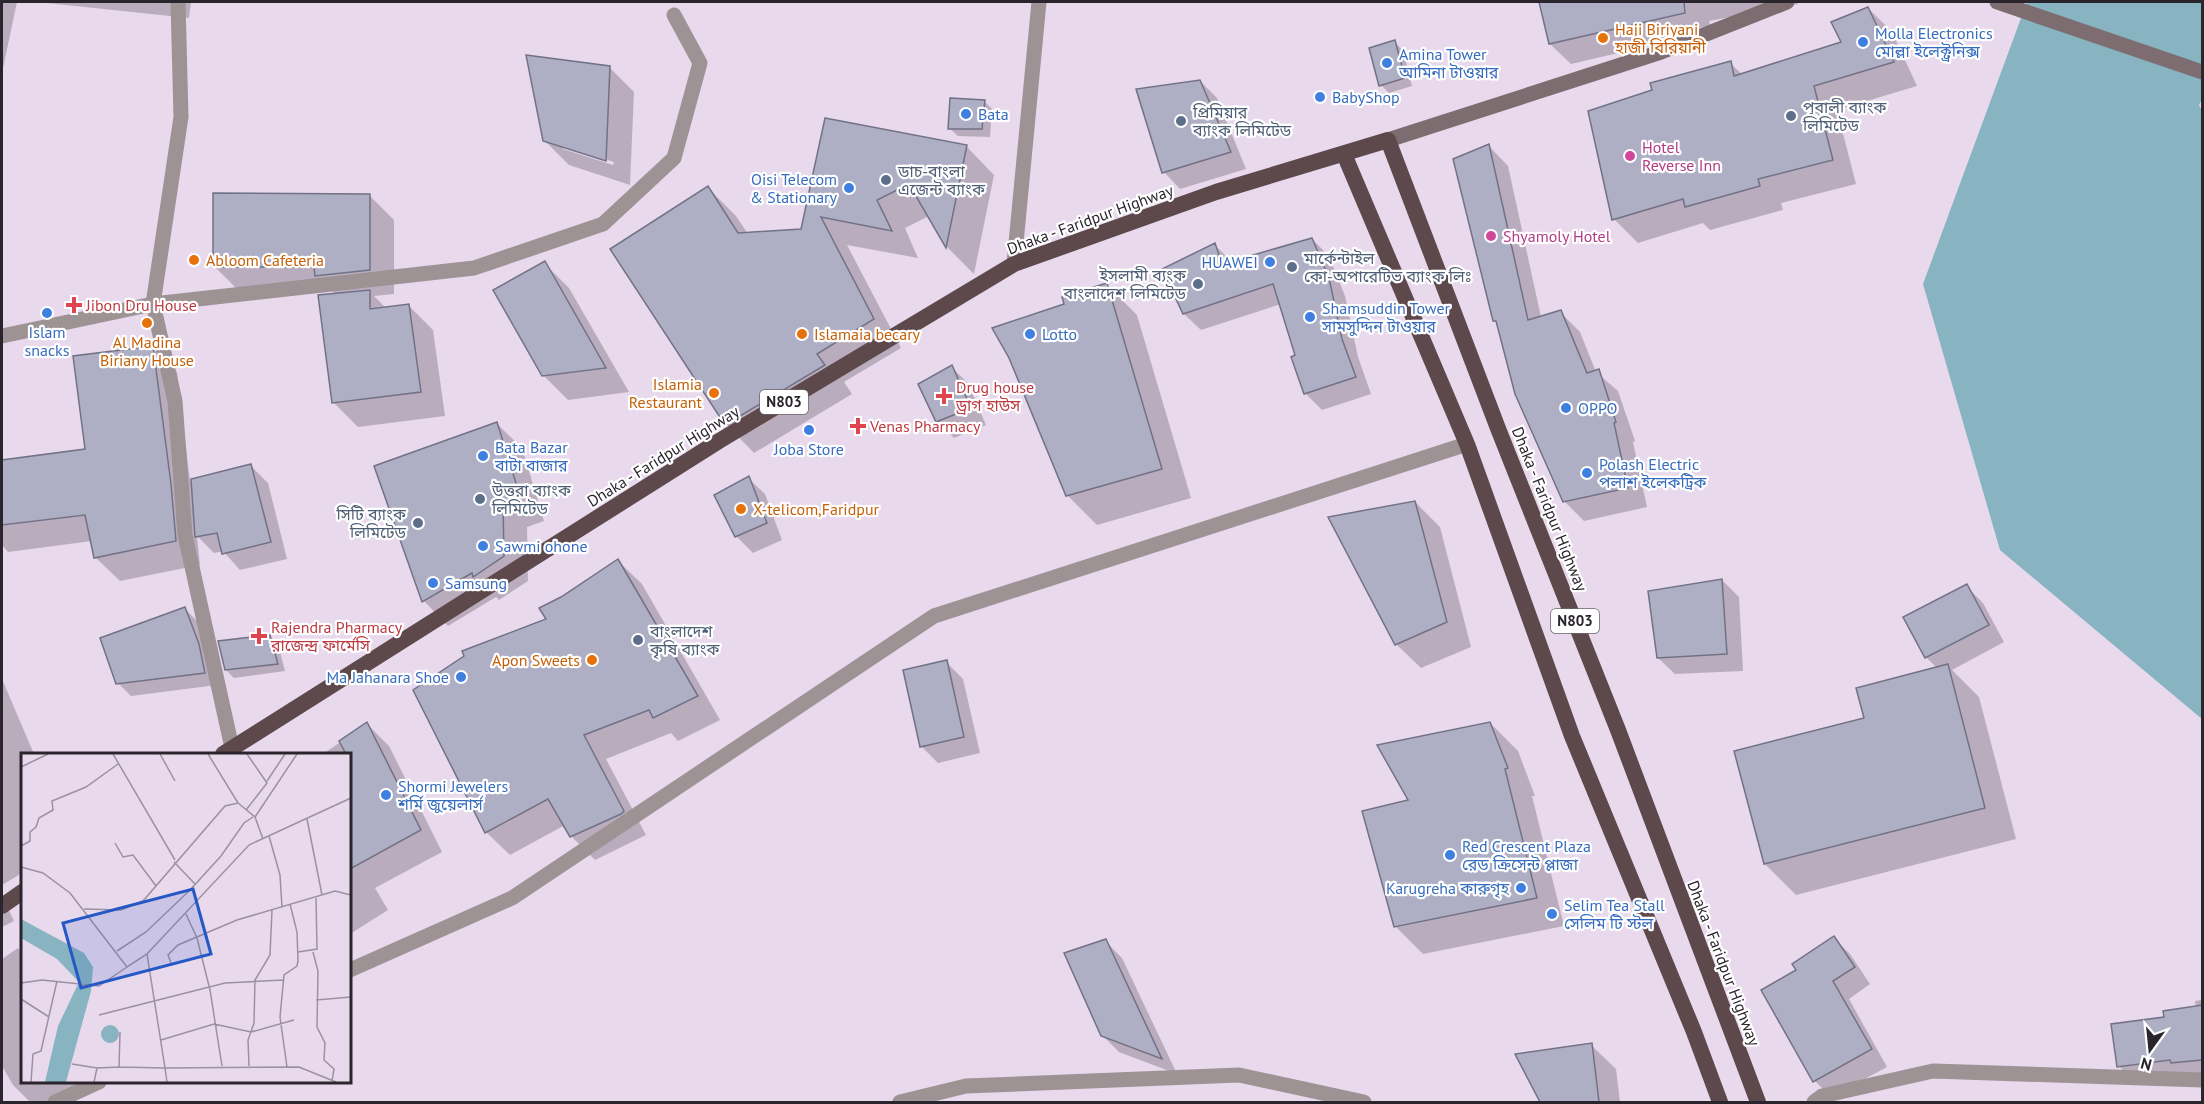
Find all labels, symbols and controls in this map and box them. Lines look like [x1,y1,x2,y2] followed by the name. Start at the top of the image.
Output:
[1614,19,1707,57] place label: Haji Biriyani হাজী বিরিয়ানী
[1875,23,1993,63] place label: Molla Electronics মোল্লা ইলেক্ট্রনিক্স
[1596,31,1610,45] marker: Haji Biriyani হাজী বিরিয়ানী
[1856,35,1870,49] marker: Molla Electronics মোল্লা ইলেক্ট্রনিক্স
[1398,44,1499,82] place label: Amina Tower আমিনা টাওয়ার
[1380,56,1394,70] marker: Amina Tower আমিনা টাওয়ার
[1332,87,1400,107] place label: BabyShop
[1313,90,1327,104] marker: BabyShop
[1802,97,1888,135] place label: পূবালী ব্যাংক লিমিটেড
[1192,102,1292,140] place label: প্রিমিয়ার ব্যাংক লিমিটেড
[978,104,1009,124] place label: Bata
[959,107,973,121] marker: Bata
[1784,109,1798,123] marker: পূবালী ব্যাংক লিমিটেড
[1174,114,1188,128] marker: প্রিমিয়ার ব্যাংক লিমিটেড
[1642,137,1721,175] place label: Hotel Reverse Inn
[1623,149,1637,163] marker: Hotel Reverse Inn
[897,161,986,199] place label: ডাচ-বাংলা এজেন্ট ব্যাংক
[750,169,838,207] place label: Oisi Telecom & Stationary
[879,173,893,187] marker: ডাচ-বাংলা এজেন্ট ব্যাংক
[1004,179,1176,258] street label: Dhaka - Faridpur Highway
[842,181,856,195] marker: Oisi Telecom & Stationary
[1503,226,1611,246] place label: Shyamoly Hotel
[1484,229,1498,243] marker: Shyamoly Hotel
[1303,248,1472,286] place label: মার্কেন্টাইল কো-অপারেটিভ ব্যাংক লিঃ
[206,250,324,270] place label: Abloom Cafeteria
[1201,252,1258,272] place label: HUAWEI
[187,253,201,267] marker: Abloom Cafeteria
[1263,255,1277,269] marker: HUAWEI
[1285,260,1299,274] marker: মার্কেন্টাইল কো-অপারেটিভ ব্যাংক লিঃ
[1063,265,1187,303] place label: ইসলামী ব্যংক বাংলাদেশ লিমিটেড
[1191,277,1205,291] marker: ইসলামী ব্যংক বাংলাদেশ লিমিটেড
[85,295,197,315] place label: Jibon Dru House
[67,298,81,312] marker: Jibon Dru House
[1321,298,1451,336] place label: Shamsuddin Tower সামসুদ্দিন টাওয়ার
[40,306,54,320] marker: Islam snacks
[1303,310,1317,324] marker: Shamsuddin Tower সামসুদ্দিন টাওয়ার
[140,316,154,330] marker: Al Madina Biriany House
[24,322,70,360] place label: Islam snacks
[814,324,921,344] place label: Islamaia becary
[1042,324,1077,344] place label: Lotto
[795,327,809,341] marker: Islamaia becary
[1023,327,1037,341] marker: Lotto
[100,332,194,370] place label: Al Madina Biriany House
[629,374,703,412] place label: Islamia Restaurant
[955,377,1034,415] place label: Drug house ড্রাগ হাউস
[707,386,721,400] marker: Islamia Restaurant
[937,389,951,403] marker: Drug house ড্রাগ হাউস
[760,390,808,414] road number: N803
[1578,398,1618,418] place label: OPPO
[583,401,743,511] street label: Dhaka - Faridpur Highway
[1559,401,1573,415] marker: OPPO
[869,416,981,436] place label: Venas Pharmacy
[851,419,865,433] marker: Venas Pharmacy
[802,423,816,437] marker: Joba Store
[1508,424,1592,595] street label: Dhaka - Faridpur Highway
[494,437,568,475] place label: Bata Bazar বাটা বাজার
[773,439,844,459] place label: Joba Store
[476,449,490,463] marker: Bata Bazar বাটা বাজার
[1599,454,1708,492] place label: Polash Electric পলাশ ইলেকট্রিক
[1580,466,1594,480] marker: Polash Electric পলাশ ইলেকট্রিক
[491,480,572,518] place label: উত্তরা ব্যাংক লিমিটেড
[473,492,487,506] marker: উত্তরা ব্যাংক লিমিটেড
[753,499,880,519] place label: X-telicom,Faridpur
[734,502,748,516] marker: X-telicom,Faridpur
[335,504,407,542] place label: সিটি ব্যাংক লিমিটেড
[411,516,425,530] marker: সিটি ব্যাংক লিমিটেড
[495,536,588,556] place label: Sawmi ohone
[476,539,490,553] marker: Sawmi ohone
[445,573,507,593] place label: Samsung
[426,576,440,590] marker: Samsung
[1551,609,1599,633] road number: N803
[270,617,403,655] place label: Rajendra Pharmacy রাজেন্দ্র ফার্মেসি
[649,621,721,660] place label: বাংলাদেশ কৃষি ব্যাংক
[252,629,266,643] marker: Rajendra Pharmacy রাজেন্দ্র ফার্মেসি
[631,633,645,647] marker: বাংলাদেশ কৃষি ব্যাংক
[492,650,580,670] place label: Apon Sweets
[585,653,599,667] marker: Apon Sweets
[327,667,449,687] place label: Ma Jahanara Shoe
[454,670,468,684] marker: Ma Jahanara Shoe
[21,753,351,1083] inset map
[397,776,508,814] place label: Shormi Jewelers শর্মি জুয়েলার্স
[379,788,393,802] marker: Shormi Jewelers শর্মি জুয়েলার্স
[1462,836,1591,874] place label: Red Crescent Plaza রেড ক্রিসেন্ট প্লাজা
[1443,848,1457,862] marker: Red Crescent Plaza রেড ক্রিসেন্ট প্লাজা
[1683,877,1765,1049] street label: Dhaka - Faridpur Highway
[1386,878,1509,899] place label: Karugreha কারুগৃহ
[1514,881,1528,895] marker: Karugreha কারুগৃহ
[1564,895,1665,933] place label: Selim Tea Stall সেলিম টি স্টল
[1545,907,1559,921] marker: Selim Tea Stall সেলিম টি স্টল
[2120,1020,2180,1080] north arrow
[2138,1053,2154,1076] text: N

